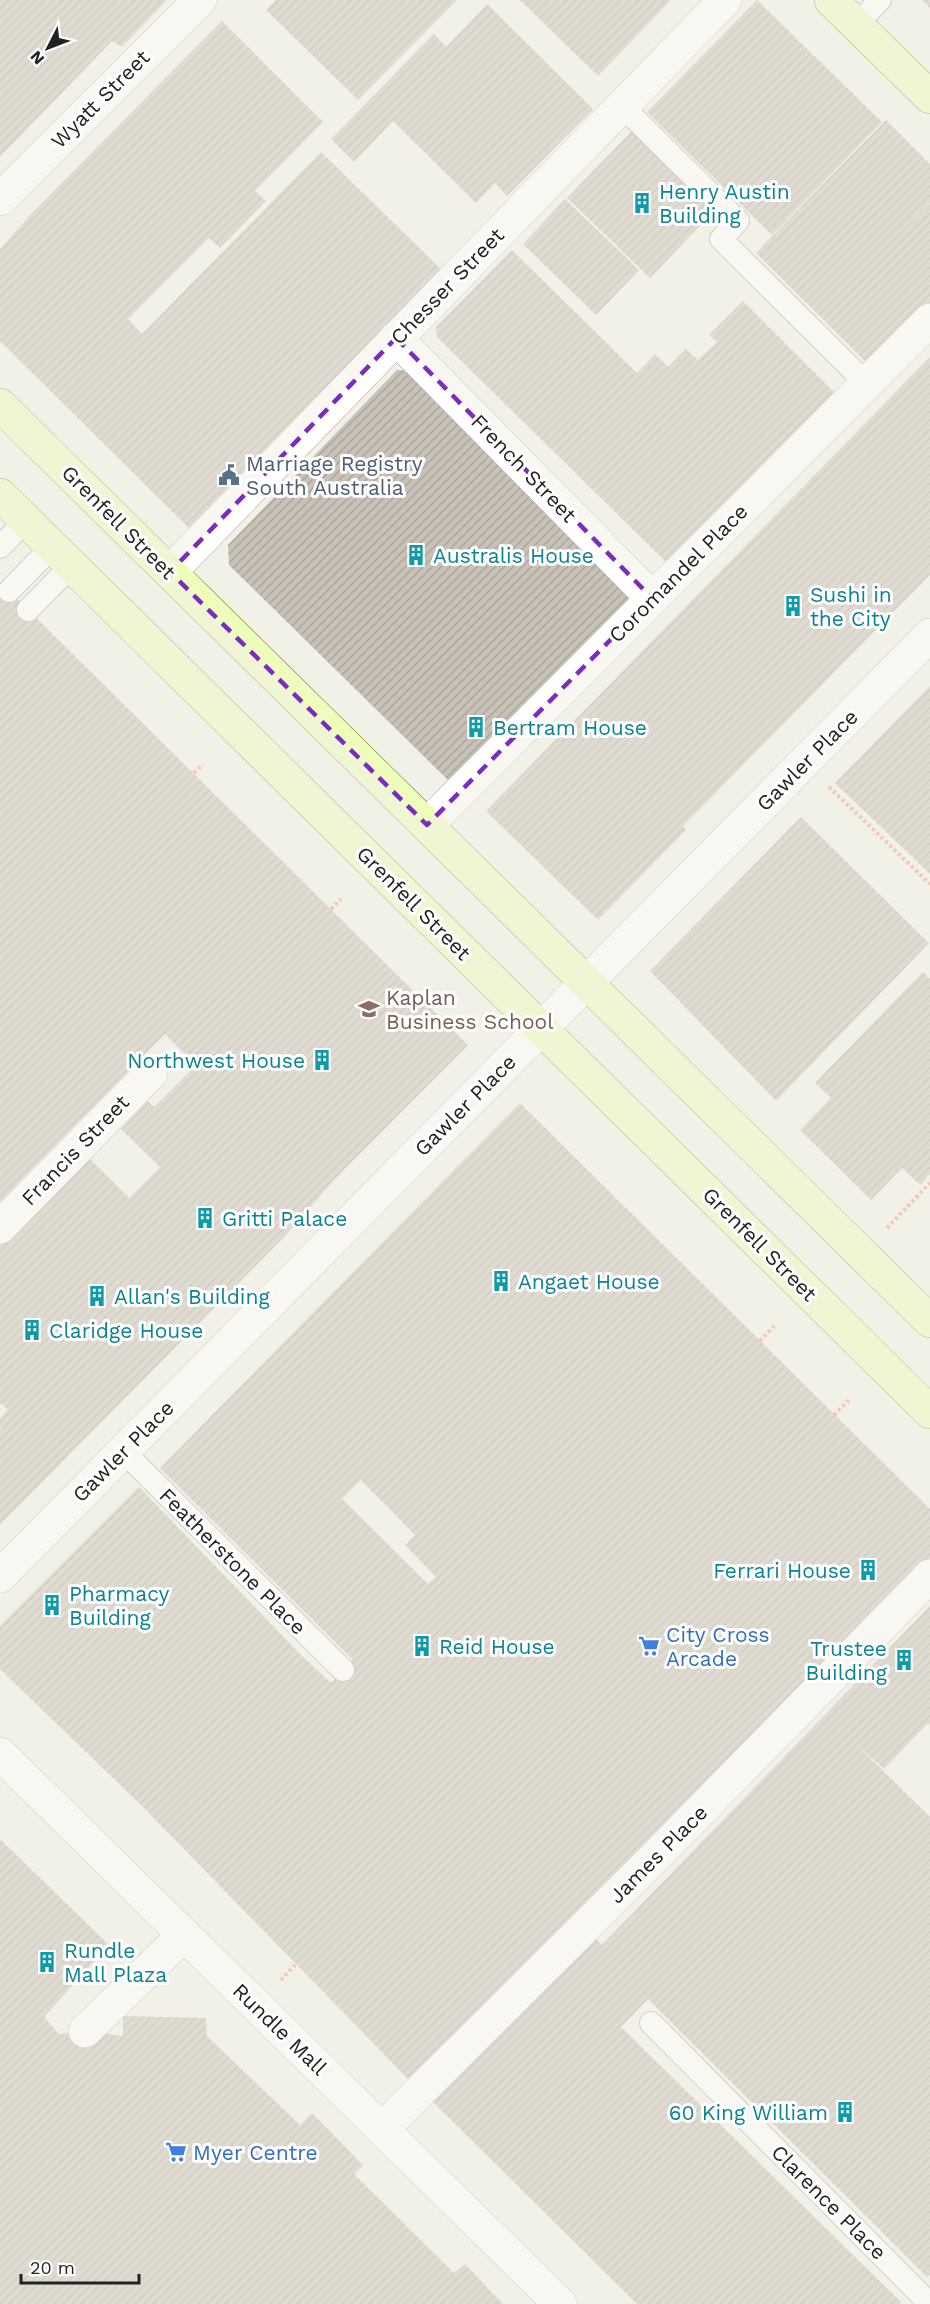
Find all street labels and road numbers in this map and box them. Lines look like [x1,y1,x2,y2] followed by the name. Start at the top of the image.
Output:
[46,44,155,153] street label: Wyatt Street
[385,222,509,349] street label: Chesser Street
[466,409,582,527] street label: French Street
[57,460,181,584] street label: Grenfell Street
[603,498,753,648] street label: Coromandel Place
[751,704,863,816] street label: Gawler Place
[352,841,476,965] street label: Grenfell Street
[409,1049,521,1161] street label: Gawler Place
[16,1089,134,1210] street label: Francis Street
[698,1182,822,1306] street label: Grenfell Street
[67,1395,179,1507] street label: Gawler Place
[155,1483,311,1639] street label: Featherstone Place
[604,1800,712,1908] street label: James Place
[228,1978,333,2080] street label: Rundle Mall
[766,2139,892,2265] street label: Clarence Place

